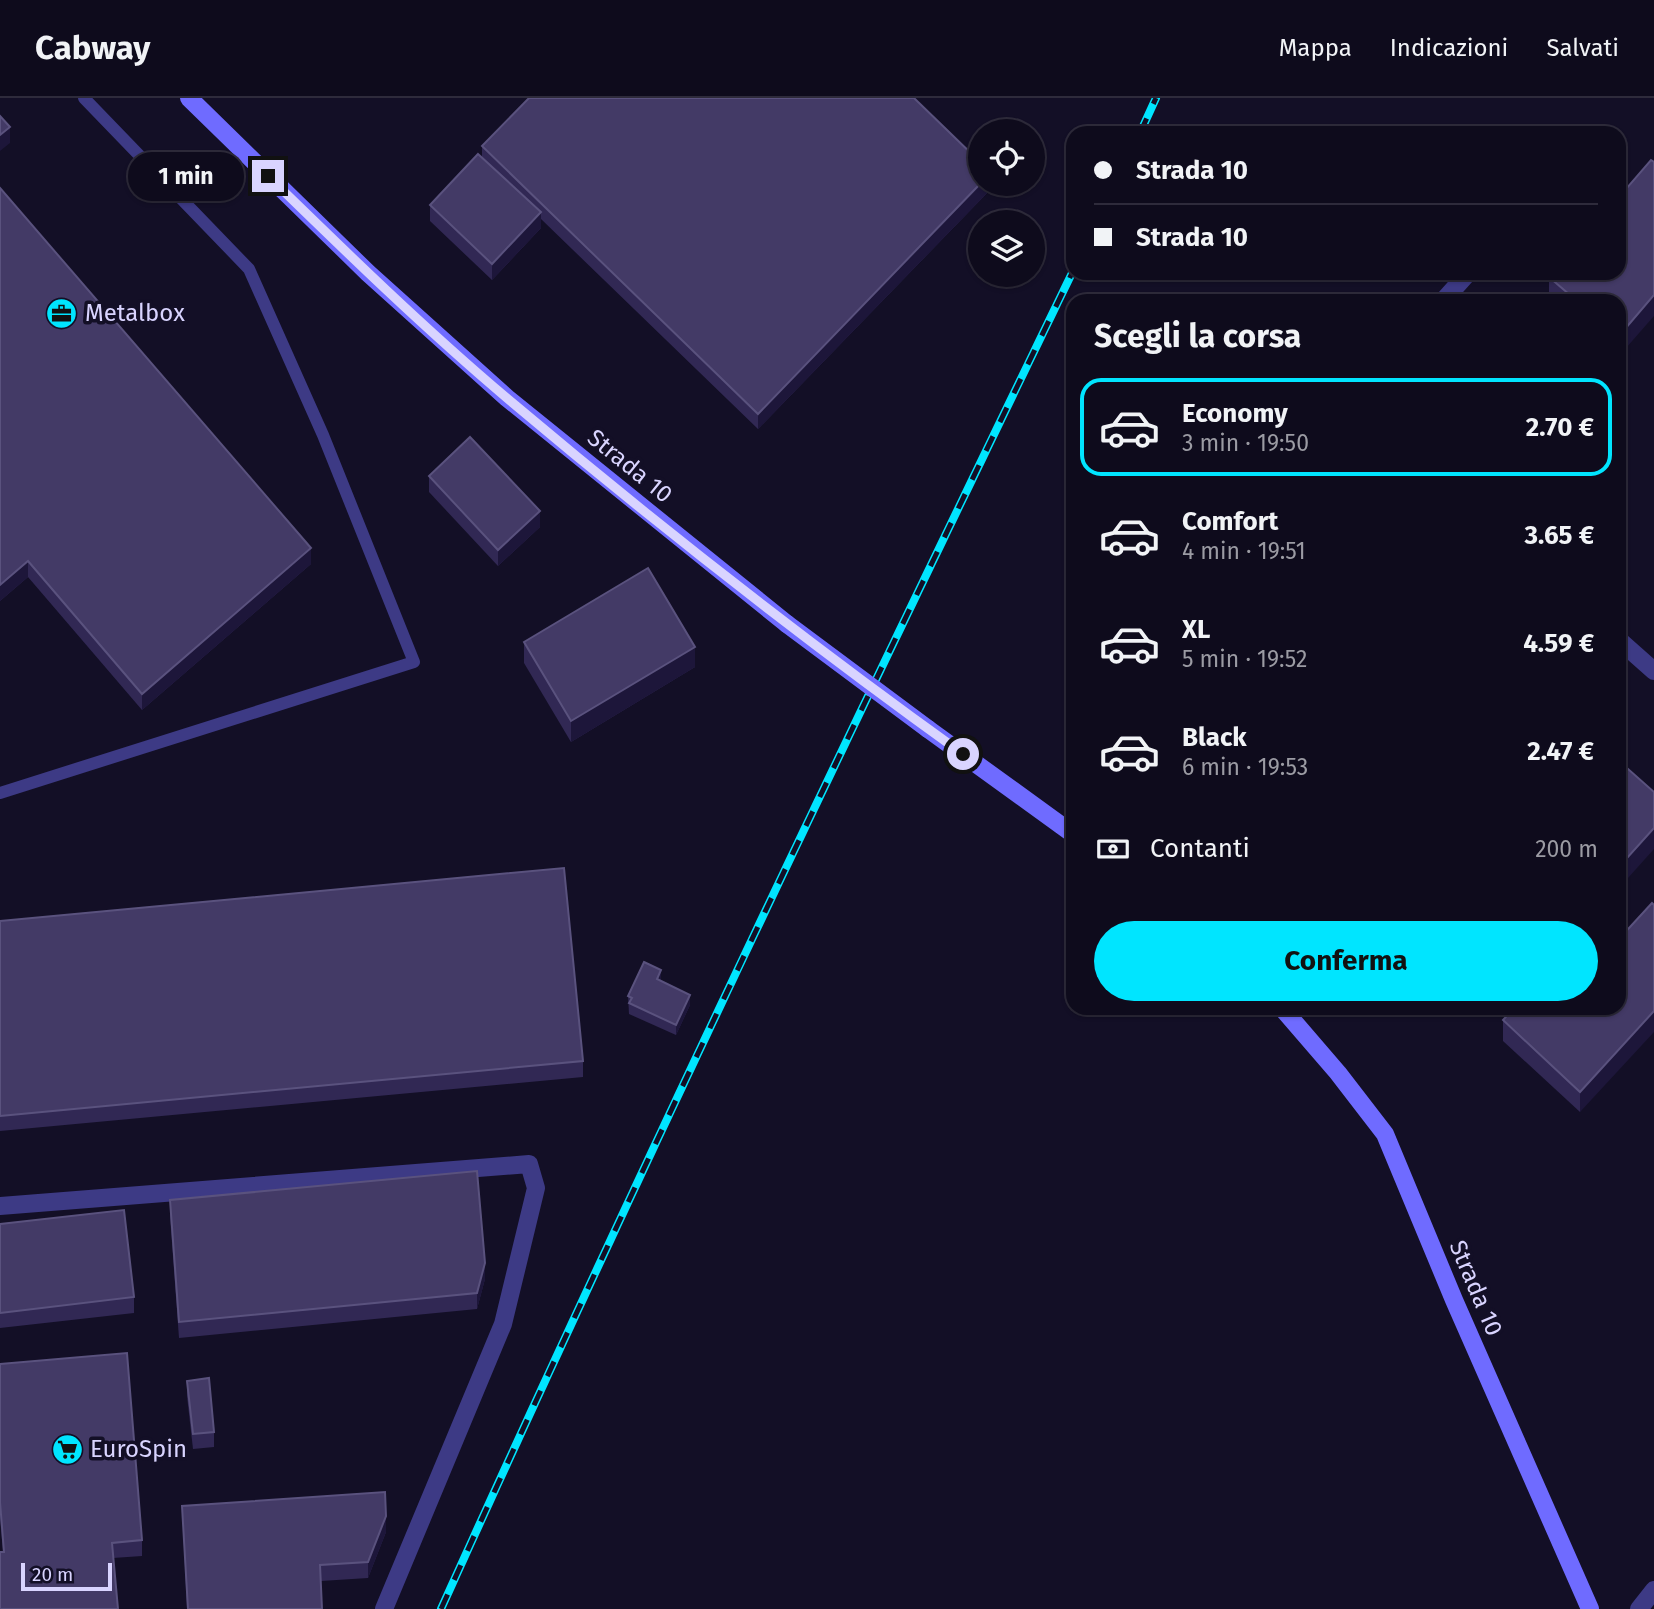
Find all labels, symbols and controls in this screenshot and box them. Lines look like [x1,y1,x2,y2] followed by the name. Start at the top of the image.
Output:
[35,28,150,68] text: Cabway
[1279,34,1352,62] text: Mappa
[1390,34,1508,62] text: Indicazioni
[1546,34,1619,62] text: Salvati
[968,119,1045,287] map controls
[968,119,1045,196] button: locate
[128,152,244,200] callout: 1 min
[1136,155,1248,186] text: Strada 10
[252,160,284,192] route end
[158,162,214,190] text: 1 min
[968,210,1045,287] button: layers
[1136,222,1248,253] text: Strada 10
[45,296,79,330] office icon: Metalbox
[85,299,185,327] place label: Metalbox
[1094,317,1301,355] text: Scegli la corsa
[1098,396,1161,459] icon: car
[1182,398,1288,429] text: Economy
[1526,412,1594,443] text: 2.70 €
[582,423,678,509] street label: Strada 10
[1182,429,1309,457] text: 3 min · 19:50
[1098,504,1161,567] icon: car
[1182,506,1278,537] text: Comfort
[1525,520,1594,551] text: 3.65 €
[1182,537,1306,565] text: 4 min · 19:51
[1098,612,1161,675] icon: car
[1182,614,1210,645] text: XL
[1523,628,1594,659] text: 4.59 €
[1182,645,1307,673] text: 5 min · 19:52
[1098,720,1161,783] icon: car
[1182,722,1247,753] text: Black
[1527,736,1594,767] text: 2.47 €
[947,738,979,770] route start
[1182,753,1308,781] text: 6 min · 19:53
[1094,830,1132,868] icon: cash
[1150,833,1250,864] text: Contanti
[1535,835,1598,863] text: 200 m
[1094,921,1598,1001] button: Conferma
[1443,1236,1509,1340] street label: Strada 10
[50,1432,84,1466] supermarket icon: EuroSpin
[90,1435,187,1463] place label: EuroSpin
[21,1560,112,1592] scale bar
[32,1563,73,1586] text: 20 m

